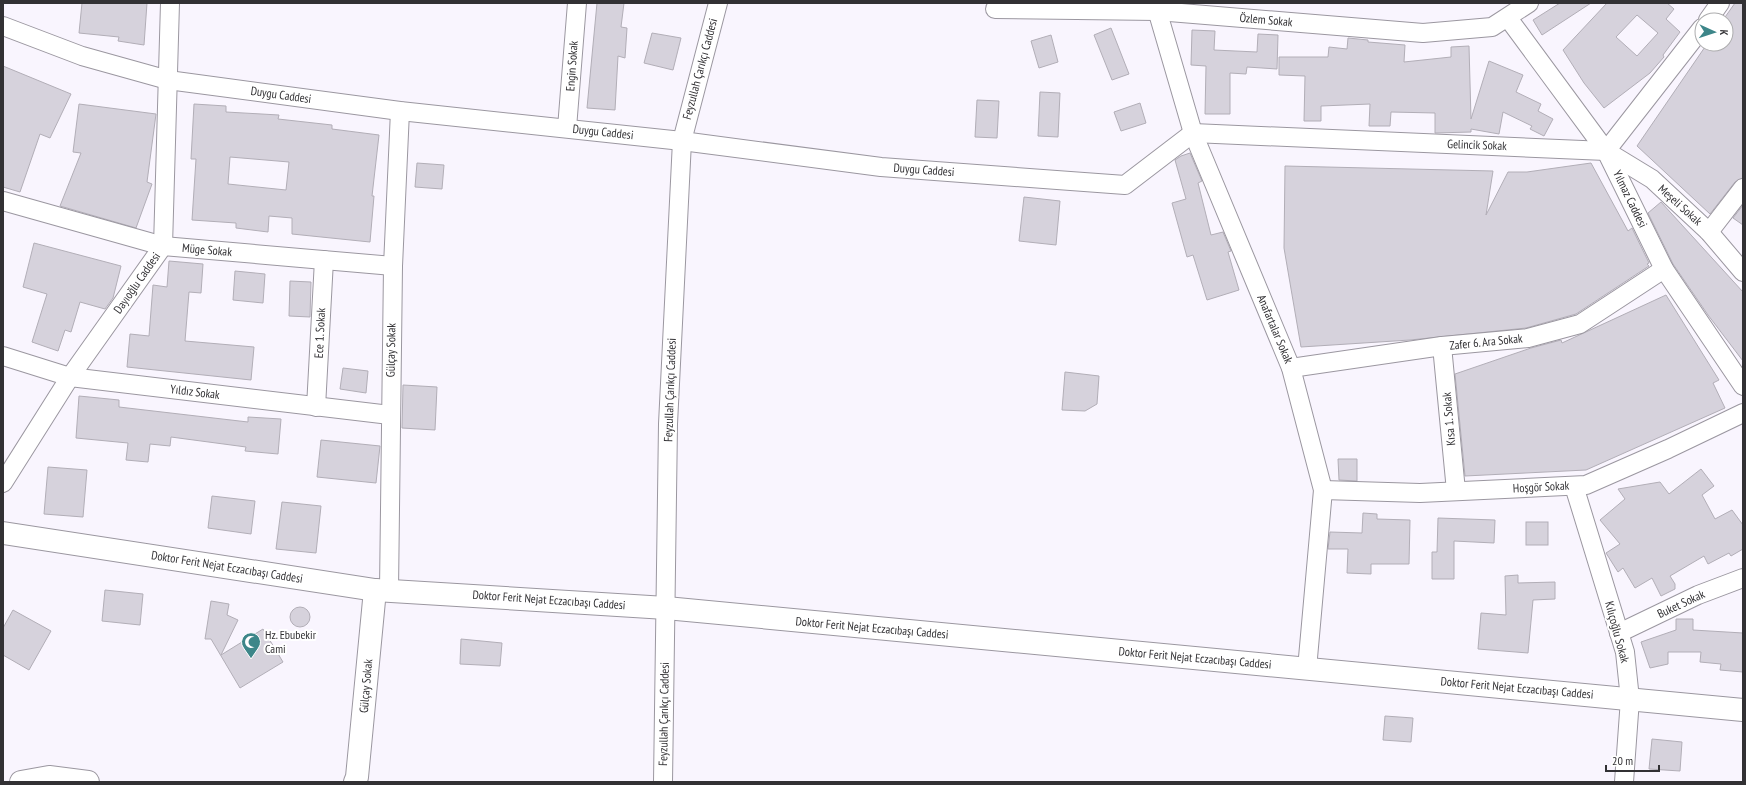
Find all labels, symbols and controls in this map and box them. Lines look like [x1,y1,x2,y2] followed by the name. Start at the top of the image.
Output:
[1239,10,1294,29] street label: Özlem Sokak
[1694,12,1734,52] north arrow
[679,17,720,121] street label: Feyzullah Çarıkçı Caddesi
[1717,29,1731,36] text: K
[562,40,581,92] street label: Engin Sokak
[250,83,312,106] street label: Duygu Caddesi
[572,121,634,142] street label: Duygu Caddesi
[1447,136,1507,153] street label: Gelincik Sokak
[893,160,955,179] street label: Duygu Caddesi
[1610,168,1651,230] street label: Yılmaz Caddesi
[1655,181,1706,228] street label: Meşeli Sokak
[182,240,233,259] street label: Müge Sokak
[110,249,163,316] street label: Dayıoğlu Caddesi
[1254,292,1297,366] street label: Anafartalar Sokak
[311,307,328,359] street label: Ece 1. Sokak
[383,322,398,377] street label: Gülçay Sokak
[1449,330,1524,353] street label: Zafer 6. Ara Sokak
[660,338,679,442] street label: Feyzullah Çarıkçı Caddesi
[169,381,221,402] street label: Yıldız Sokak
[1439,391,1458,446] street label: Kısa 1. Sokak
[1512,478,1570,495] street label: Hoşgör Sokak
[150,547,304,586] street label: Doktor Ferit Nejat Eczacıbaşı Caddesi
[1655,586,1707,621] street label: Buket Sokak
[472,587,626,612] street label: Doktor Ferit Nejat Eczacıbaşı Caddesi
[1602,599,1633,665] street label: Kılıçoğlu Sokak
[795,613,949,642] street label: Doktor Ferit Nejat Eczacıbaşı Caddesi
[265,627,317,656] place label: Hz. Ebubekir Cami
[240,631,262,659] mosque icon: Hz. Ebubekir Cami
[1118,643,1272,672] street label: Doktor Ferit Nejat Eczacıbaşı Caddesi
[356,658,375,714] street label: Gülçay Sokak
[655,662,672,766] street label: Feyzullah Çarıkçı Caddesi
[1440,673,1594,702] street label: Doktor Ferit Nejat Eczacıbaşı Caddesi
[1606,747,1659,773] scale bar
[1612,753,1633,768] text: 20 m

